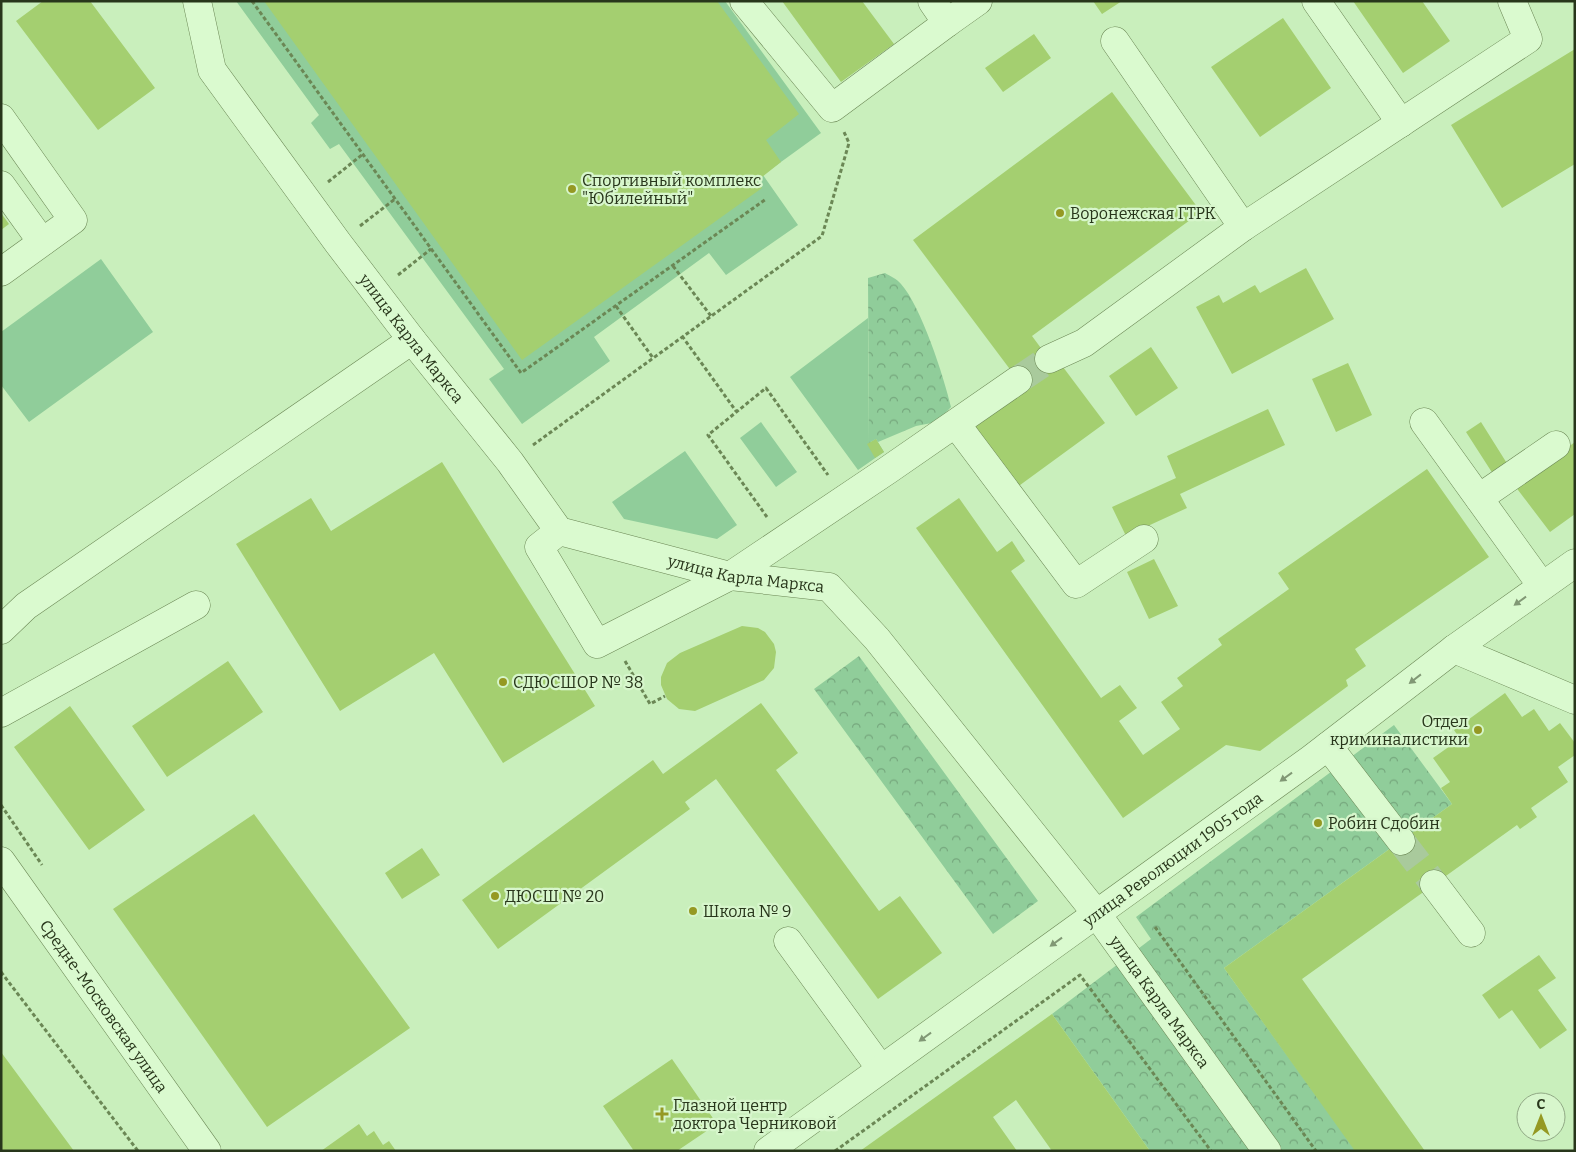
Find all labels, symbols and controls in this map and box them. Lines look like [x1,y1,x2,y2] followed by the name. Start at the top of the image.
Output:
[582,171,761,208] place label: Спортивный комплекс "Юбилейный"
[566,183,578,195] marker: Спортивный комплекс "Юбилейный"
[1070,204,1217,223] place label: Воронежская ГТРК
[1054,207,1066,219] marker: Воронежская ГТРК
[354,269,468,407] street label: улица Карла Маркса
[665,551,825,596] street label: улица Карла Маркса
[1513,596,1527,606] one-way arrow
[513,673,643,692] place label: СДЮСШОР № 38
[1409,673,1422,684] one-way arrow
[497,676,509,688] marker: СДЮСШОР № 38
[1330,712,1468,749] place label: Отдел криминалистики
[1472,724,1484,736] marker: Отдел криминалистики
[1279,772,1293,782] one-way arrow
[1079,788,1266,931] street label: улица Революции 1905 года
[1328,814,1440,833] place label: Робин Сдобин
[1312,817,1324,829] marker: Робин Сдобин
[505,887,604,906] place label: ДЮСШ № 20
[489,890,501,902] marker: ДЮСШ № 20
[703,902,791,921] place label: Школа № 9
[687,905,699,917] marker: Школа № 9
[36,916,172,1097] street label: Средне-Московская улица
[1105,931,1213,1072] street label: улица Карла Маркса
[1050,937,1063,947] one-way arrow
[918,1032,932,1042] one-way arrow
[1516,1092,1566,1142] north arrow
[673,1096,836,1133] place label: Глазной центр доктора Черниковой
[1537,1096,1546,1113] text: С
[655,1107,669,1121] marker: Глазной центр доктора Черниковой

